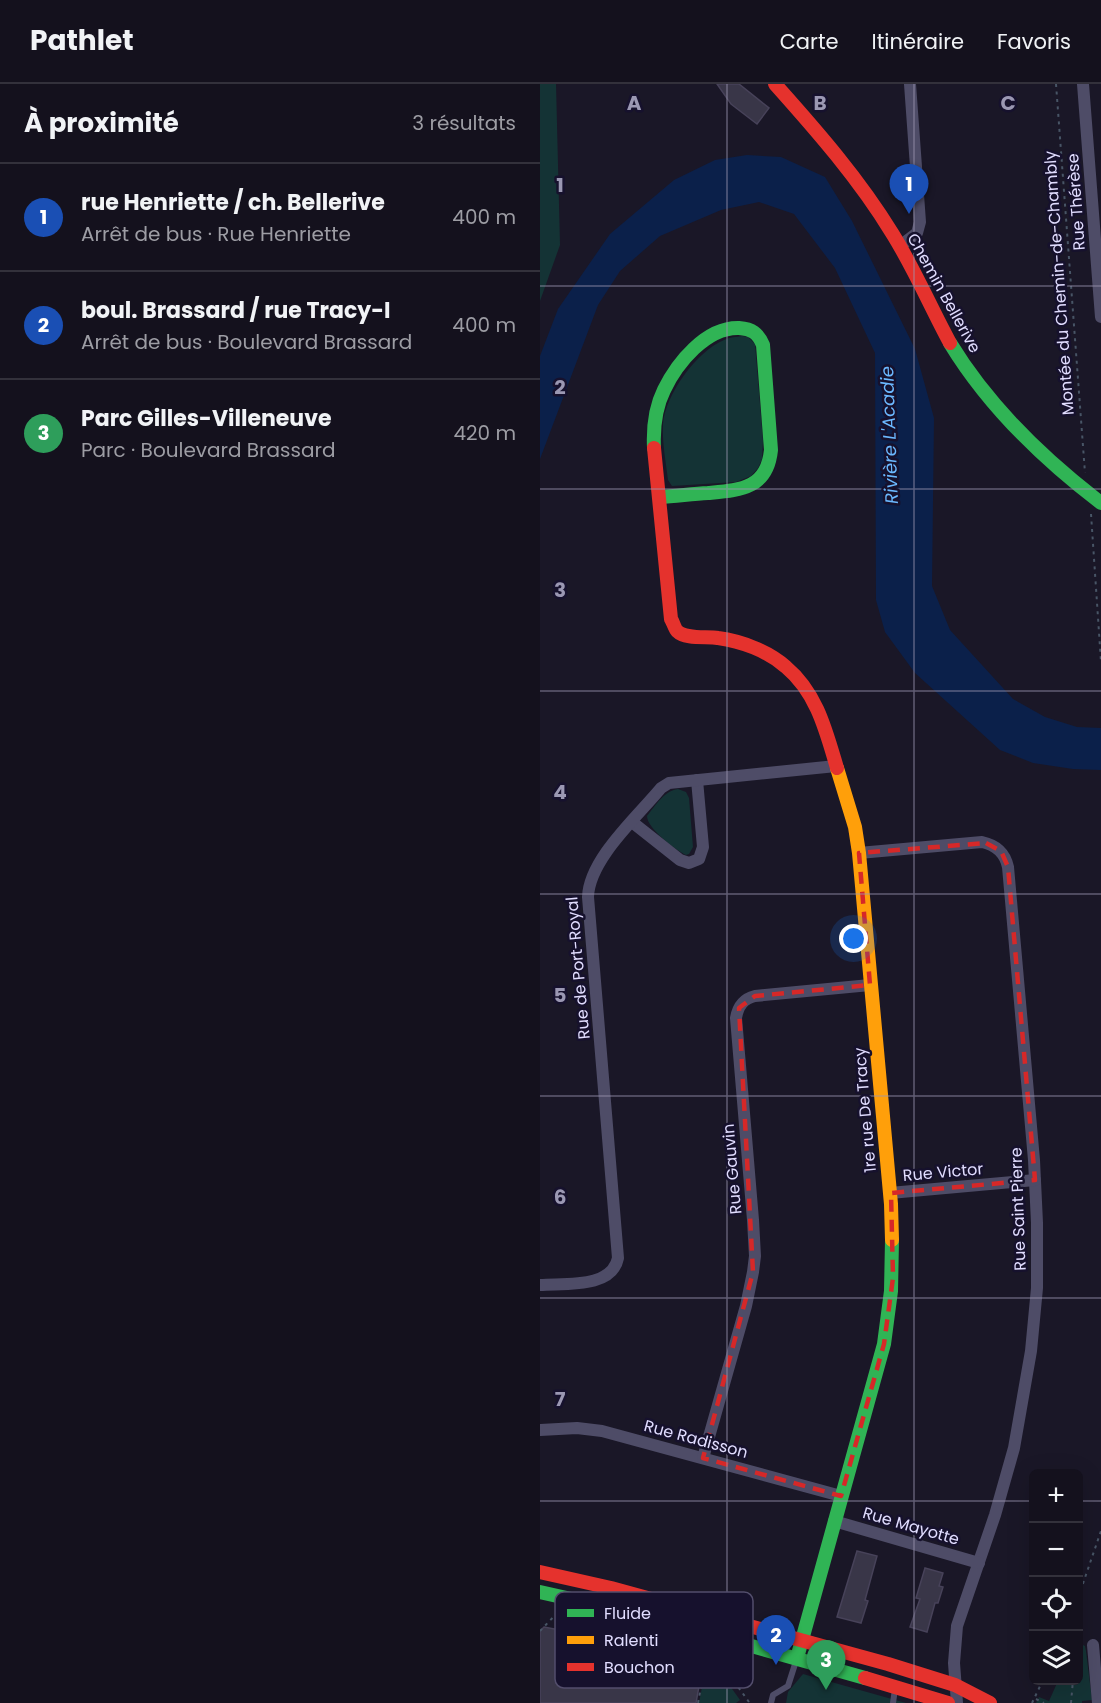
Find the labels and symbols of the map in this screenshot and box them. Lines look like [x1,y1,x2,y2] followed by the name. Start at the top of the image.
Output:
[627,89,642,117] text: A
[813,89,827,117] text: B
[1000,89,1016,117] text: C
[1038,150,1080,416] street label: Montée du Chemin-de-Chambly
[1061,153,1091,251] street label: Rue Thérèse
[890,164,928,214] pin: 1
[556,171,564,199] text: 1
[902,229,987,357] street label: Chemin Bellerive
[874,366,904,504] water label: Rivière L'Acadie
[554,373,566,401] text: 2
[554,576,566,604] text: 3
[553,778,567,806] text: 4
[560,896,596,1040] street label: Rue de Port-Royal
[839,924,868,953] your location
[554,981,567,1009] text: 5
[848,1047,882,1173] street label: 1re rue De Tracy
[717,1123,747,1215] street label: Rue Gauvin
[1004,1147,1032,1271] street label: Rue Saint Pierre
[902,1157,984,1187] street label: Rue Victor
[554,1183,566,1211] text: 6
[555,1385,566,1413] text: 7
[642,1414,750,1464] street label: Rue Radisson
[860,1501,962,1551] street label: Rue Mayotte
[555,1592,753,1688] legend
[604,1602,651,1625] text: Fluide
[756,1616,796,1665] pin: 2
[604,1629,658,1652] text: Ralenti
[806,1640,846,1690] pin: 3
[604,1656,675,1679] text: Bouchon

